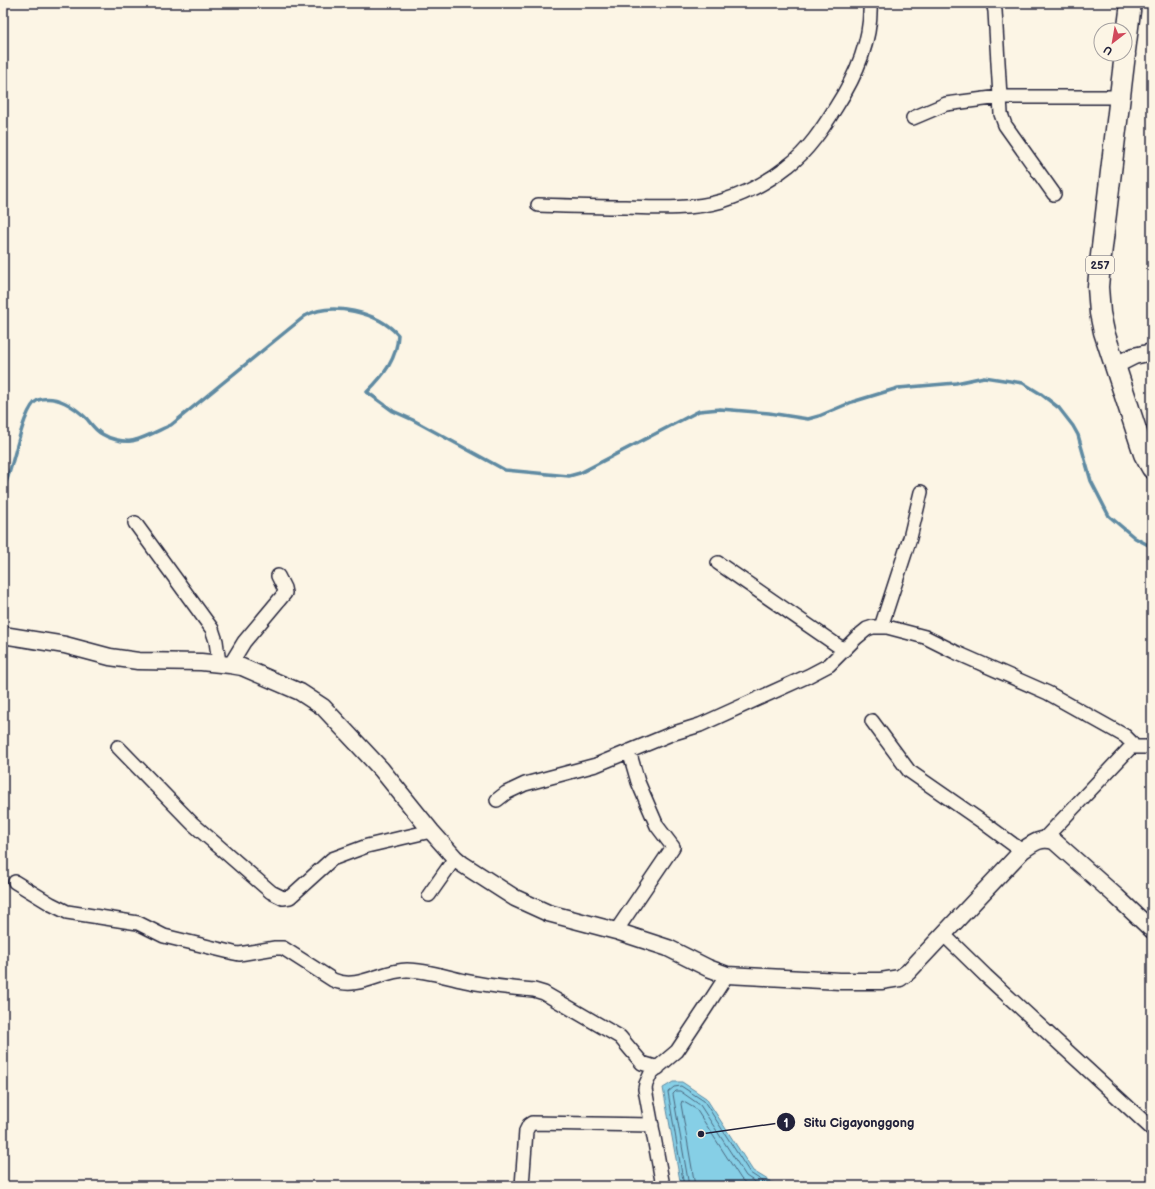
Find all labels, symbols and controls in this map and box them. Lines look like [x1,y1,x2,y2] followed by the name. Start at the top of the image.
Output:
[1093,22,1133,62] north arrow
[1101,42,1115,58] text: U
[1086,256,1114,274] road number: 257
[776,1110,922,1135] callout: Situ Cigayonggong
[804,1115,914,1131] text: Situ Cigayonggong
[783,1116,789,1131] text: 1

